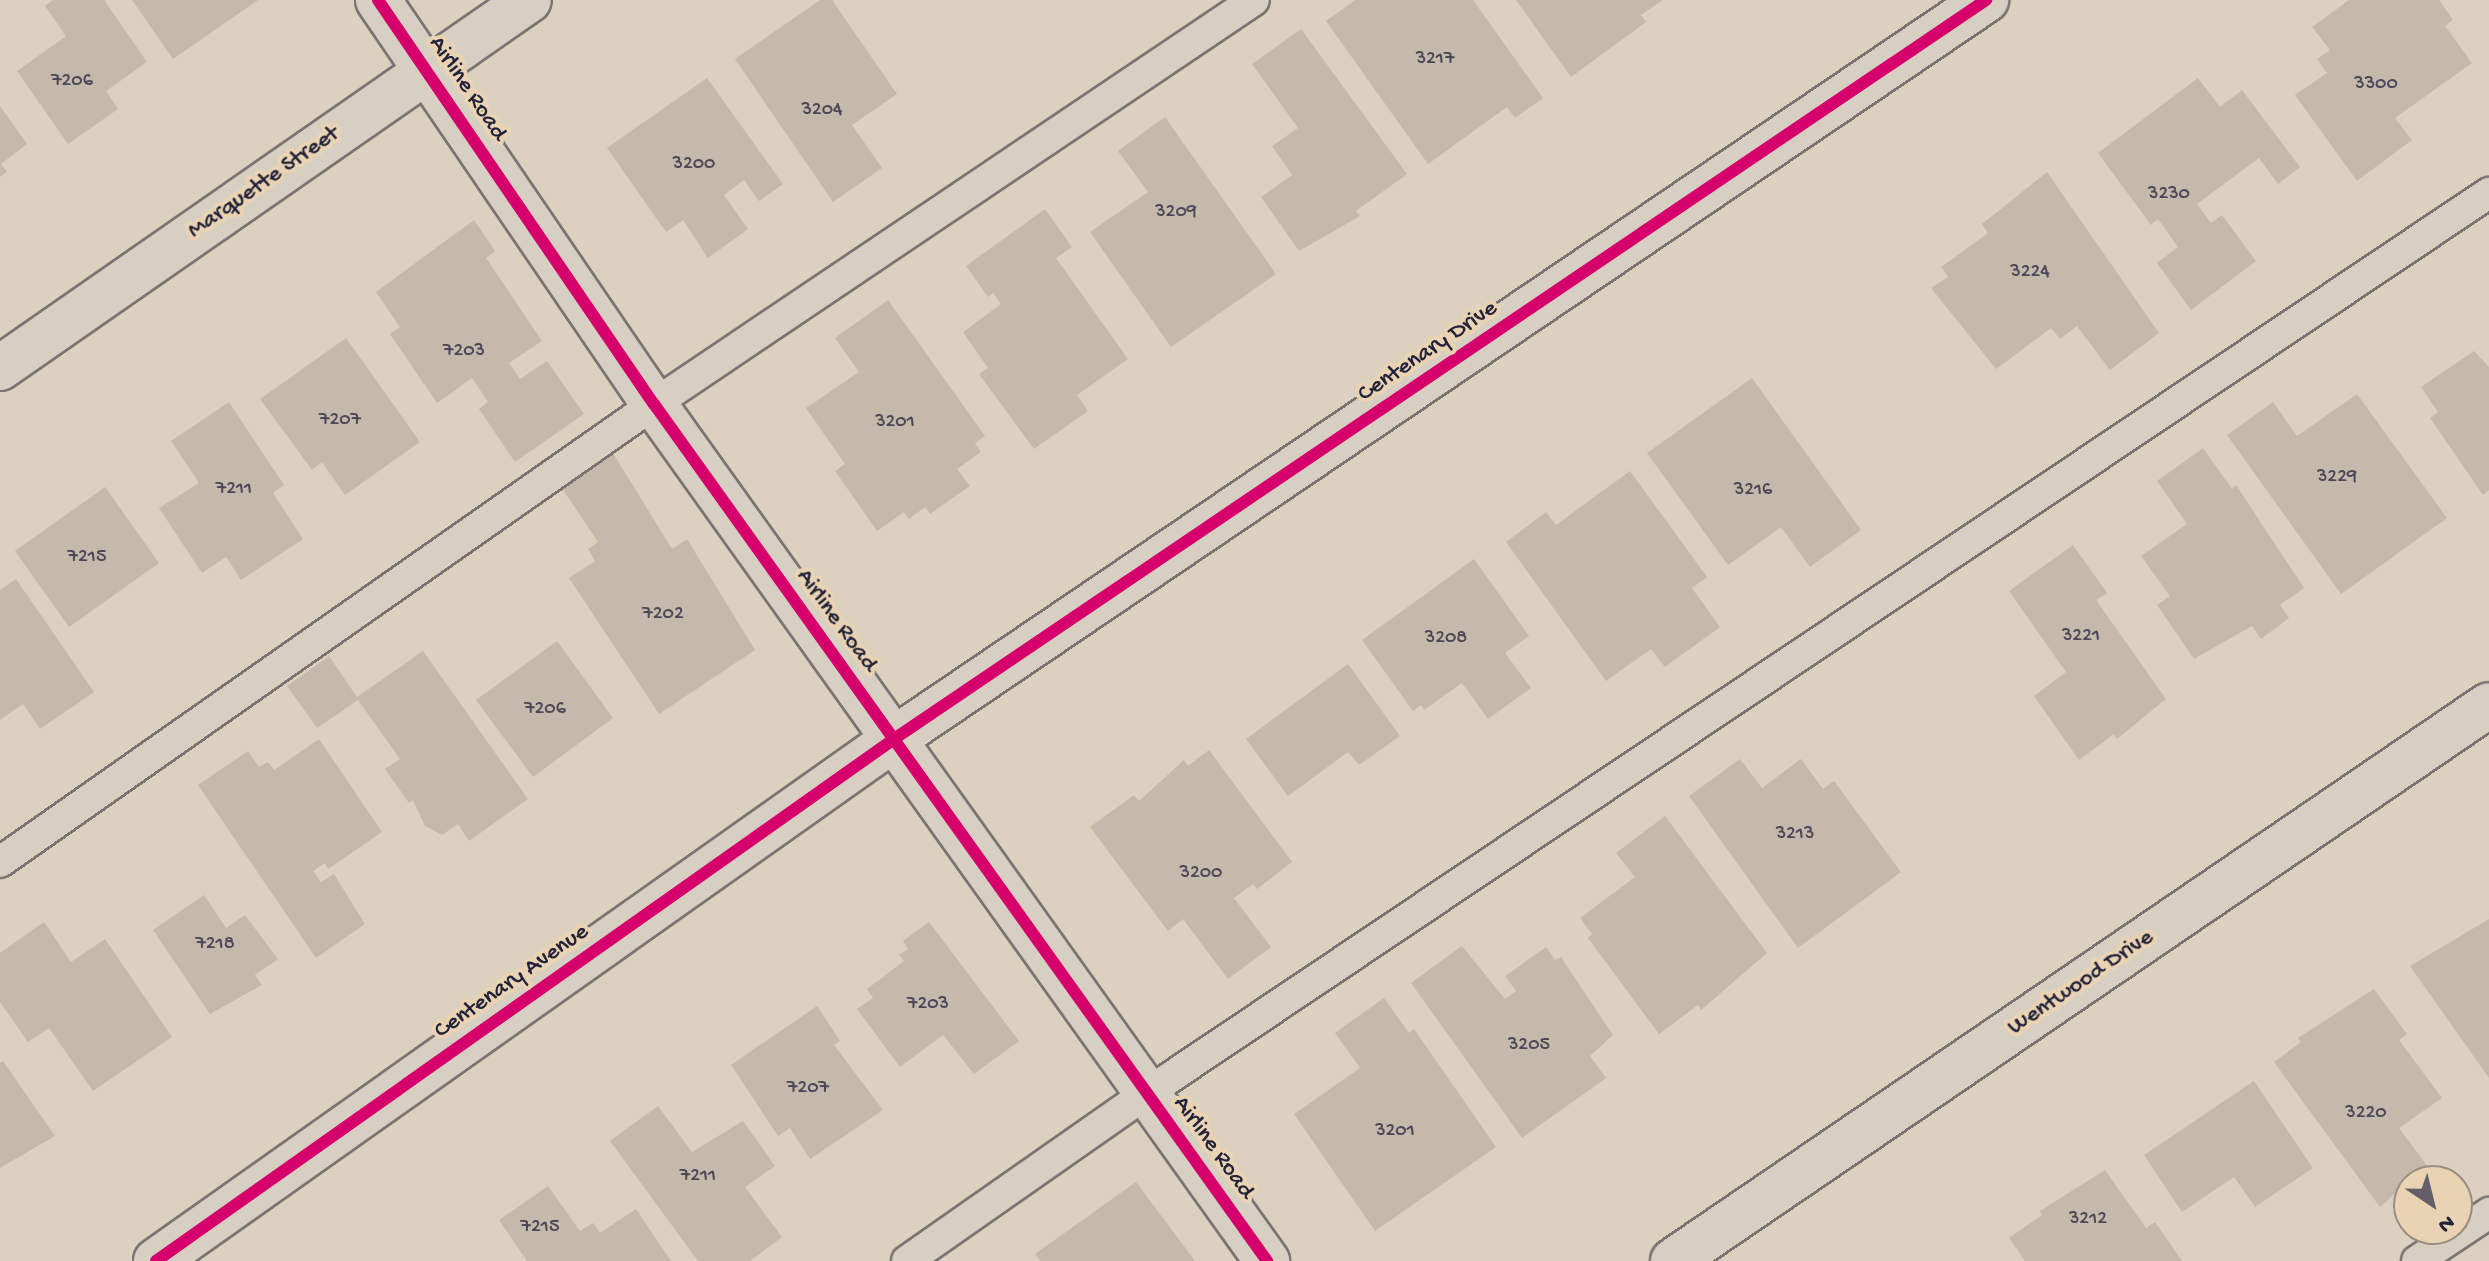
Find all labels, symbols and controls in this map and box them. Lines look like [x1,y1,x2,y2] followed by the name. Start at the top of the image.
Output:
[421,31,513,147] street label: Airline Road
[1416,47,1454,71] house number: 3217
[51,69,93,93] house number: 7206
[2354,72,2398,96] house number: 3300
[801,98,843,122] house number: 3204
[183,120,345,246] street label: Marquette Street
[673,152,715,176] house number: 3200
[2148,182,2190,206] house number: 3230
[1155,200,1197,224] house number: 3209
[2010,260,2050,284] house number: 3224
[1353,295,1503,409] street label: Centenary Drive
[443,339,485,363] house number: 7203
[319,408,361,432] house number: 7207
[875,410,915,434] house number: 3201
[2317,465,2357,489] house number: 3229
[216,477,252,501] house number: 7211
[1734,478,1772,502] house number: 3216
[68,545,106,569] house number: 7215
[789,564,883,678] street label: Airline Road
[642,602,684,626] house number: 7202
[2062,624,2100,648] house number: 3221
[1425,626,1467,650] house number: 3208
[524,697,566,721] house number: 7206
[1776,822,1814,846] house number: 3213
[1180,861,1222,885] house number: 3200
[429,918,595,1046] street label: Centenary Avenue
[2003,924,2159,1042] street label: Wentwood Drive
[195,932,235,956] house number: 7218
[907,992,949,1016] house number: 7203
[1508,1033,1550,1057] house number: 3205
[787,1076,829,1100] house number: 7207
[1166,1091,1260,1205] street label: Airline Road
[2345,1101,2387,1125] house number: 3220
[1375,1119,1415,1143] house number: 3201
[680,1164,716,1188] house number: 7211
[2393,1165,2473,1245] north arrow
[2069,1207,2107,1231] house number: 3212
[2432,1208,2459,1238] text: N
[521,1215,559,1239] house number: 7215

